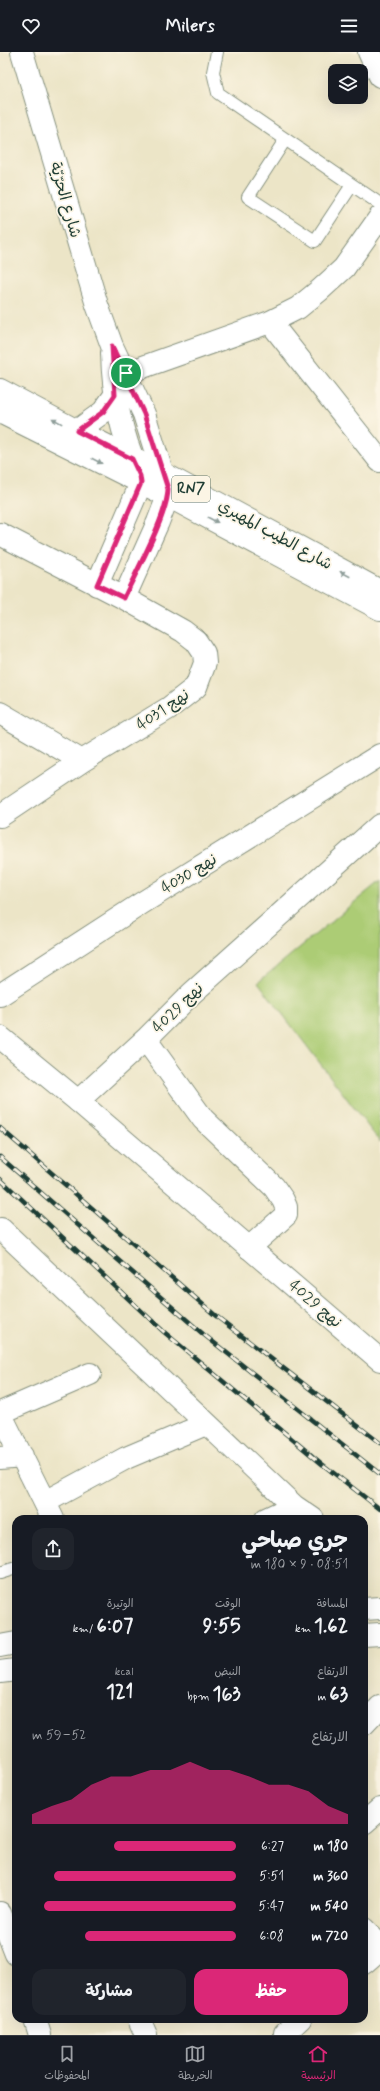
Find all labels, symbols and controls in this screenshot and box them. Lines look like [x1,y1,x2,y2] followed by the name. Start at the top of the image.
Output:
[165,14,215,38] text: Milers
[20,15,42,37] icon: heart
[338,15,360,37] icon: menu
[328,64,368,104] map controls
[328,64,368,104] button: layers
[44,160,86,240] street label: شارع الحرّيّة
[109,356,143,390] pin
[115,362,137,384] icon: arrive
[52,417,63,424] one-way arrow
[91,458,103,465] one-way arrow
[172,476,210,502] road number: RN7
[214,495,336,575] street label: شارع الطيب المهيري
[207,517,219,524] one-way arrow
[339,571,351,577] one-way arrow
[132,684,194,736] street label: نهج 4031
[157,849,221,899] street label: نهج 4030
[148,978,208,1038] street label: نهج 4029
[284,1275,346,1333] street label: نهج 4029
[242,1527,348,1555] text: جري صباحي
[32,1528,74,1570] button: share
[251,1556,348,1573] text: 08:51 · 9 × 180 m
[107,1597,133,1611] text: الوتيرة
[215,1597,241,1611] text: الوقت
[317,1597,348,1611] text: المسافة
[97,1613,133,1640] text: 6:07
[203,1613,241,1640] text: 9:55
[314,1613,348,1640] text: 1.62
[73,1622,97,1636] text: /km
[295,1622,314,1636] text: km
[115,1665,133,1679] text: kcal
[214,1665,241,1679] text: النبض
[317,1665,348,1679] text: الارتفاع
[106,1679,133,1706] text: 121
[213,1681,241,1708] text: 163
[329,1681,348,1708] text: 63
[187,1690,213,1704] text: bpm
[318,1690,329,1704] text: m
[32,1727,86,1744] text: 52–59 m
[312,1729,348,1746] text: الارتفاع
[261,1838,284,1855] text: 6:27
[313,1838,348,1855] text: 180 m
[259,1868,284,1885] text: 5:51
[313,1868,348,1885] text: 360 m
[259,1898,284,1915] text: 5:47
[311,1898,348,1915] text: 540 m
[259,1928,284,1945] text: 6:08
[312,1928,348,1945] text: 720 m
[32,1969,186,2015] button: مشاركة
[194,1969,348,2015] button: حفظ
[44,2043,90,2085] tab: المحفوظات
[178,2043,213,2085] tab: الخريطة
[301,2043,336,2085] tab: الرئيسية

